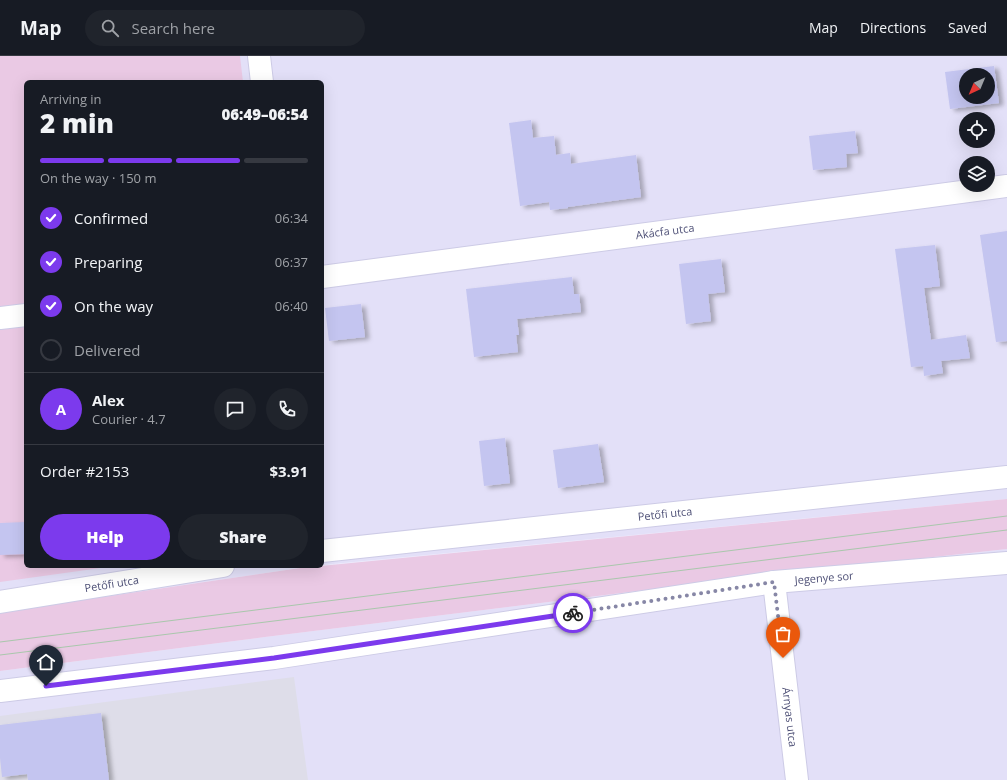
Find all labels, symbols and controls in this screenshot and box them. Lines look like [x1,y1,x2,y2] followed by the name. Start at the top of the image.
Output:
[85,10,365,46] search box
[20,15,61,41] text: Map
[99,17,121,39] icon: search
[131,18,215,38] text: Search here
[809,18,838,37] text: Map
[860,18,926,37] text: Directions
[948,18,987,37] text: Saved
[959,68,995,104] north arrow
[959,68,995,192] map controls
[40,90,102,108] text: Arriving in
[222,104,308,124] text: 06:49–06:54
[40,105,114,141] text: 2 min
[959,112,995,148] button: locate
[959,156,995,192] button: layers
[40,169,156,187] text: On the way · 150 m
[40,207,62,229] icon: check
[74,208,148,228] text: Confirmed
[275,209,308,227] text: 06:34
[635,220,695,242] street label: Akácfa utca
[40,251,62,273] icon: check
[74,252,142,272] text: Preparing
[275,253,308,271] text: 06:37
[40,295,62,317] icon: check
[74,296,153,316] text: On the way
[275,297,308,315] text: 06:40
[74,340,141,360] text: Delivered
[214,388,256,430] button: chat
[266,388,308,430] button: phone
[92,390,124,410] text: Alex
[56,399,66,419] text: A
[92,410,166,428] text: Courier · 4.7
[40,461,129,481] text: Order #2153
[269,461,308,481] text: $3.91
[637,503,693,524] street label: Petőfi utca
[40,514,170,560] button: Help
[178,514,308,560] button: Share
[793,568,855,587] street label: Jegenye sor
[83,572,140,595] street label: Petőfi utca
[553,593,593,633] courier
[562,602,584,624] icon: bike
[766,617,800,658] pin
[772,623,794,645] icon: bag
[29,645,63,686] pin
[35,651,57,673] icon: home
[779,686,801,748] street label: Árnyas utca

